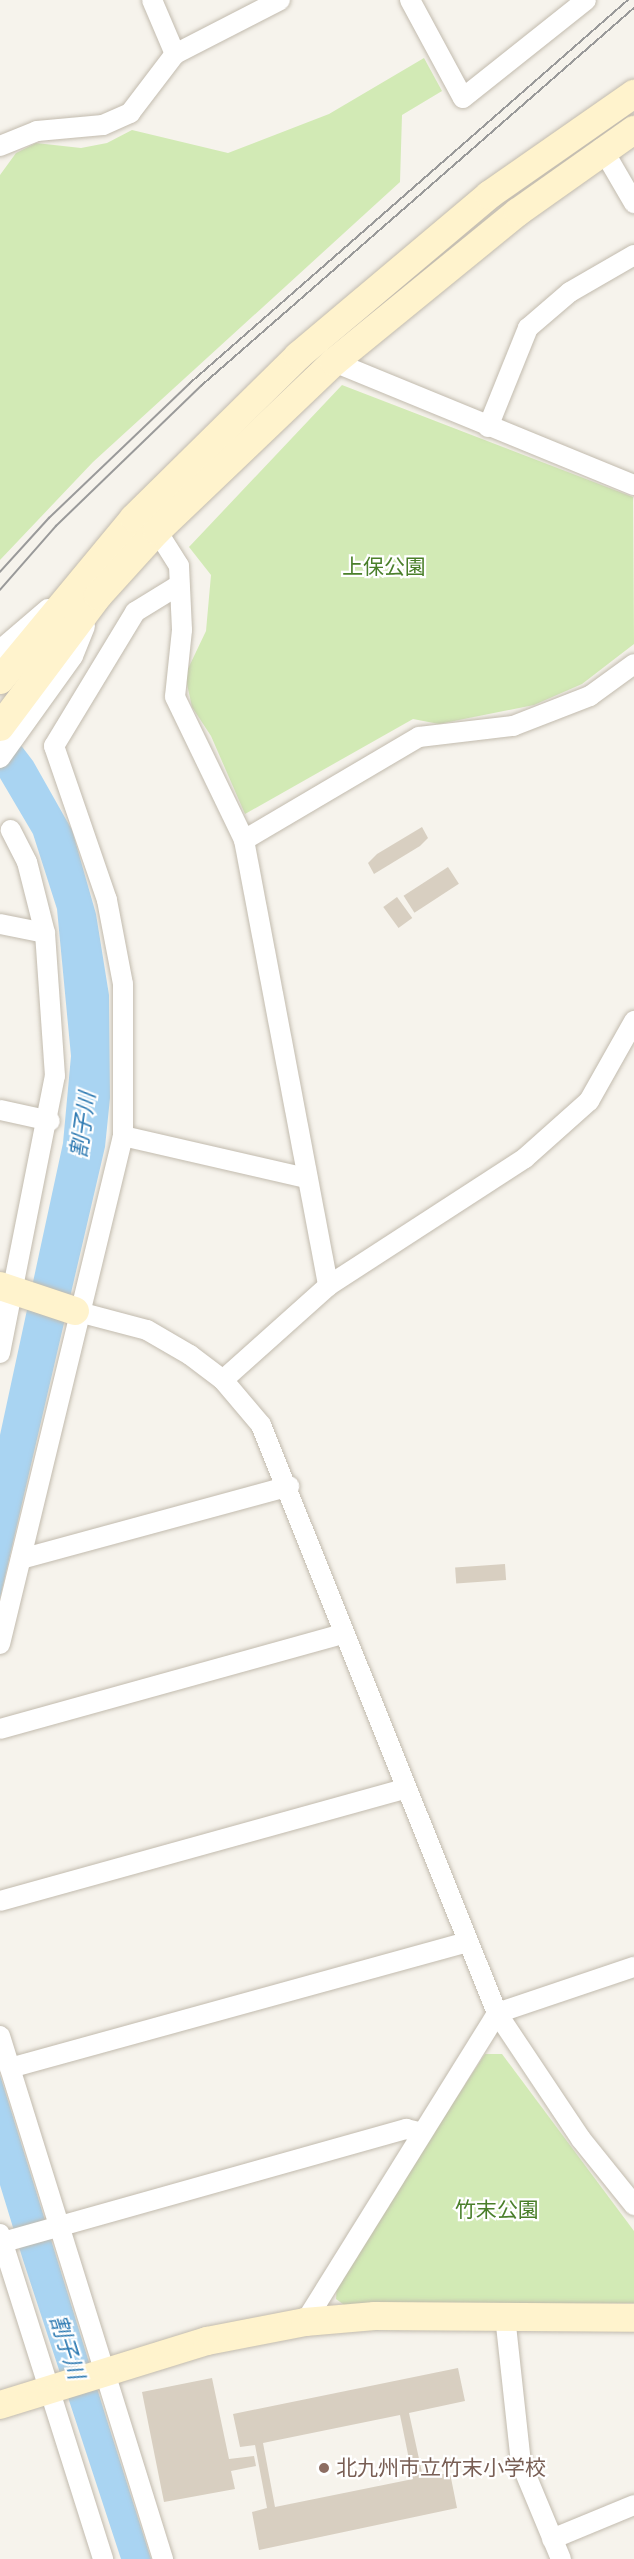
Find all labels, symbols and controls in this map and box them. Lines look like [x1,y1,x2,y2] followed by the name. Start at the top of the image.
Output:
[342,554,426,580] park label: 上保公園
[65,1090,101,1160] water label: 割子川
[455,2197,539,2223] park label: 竹末公園
[44,2312,90,2382] water label: 割子川
[336,2455,546,2481] place label: 北九州市立竹末小学校
[317,2461,331,2475] marker: 北九州市立竹末小学校

